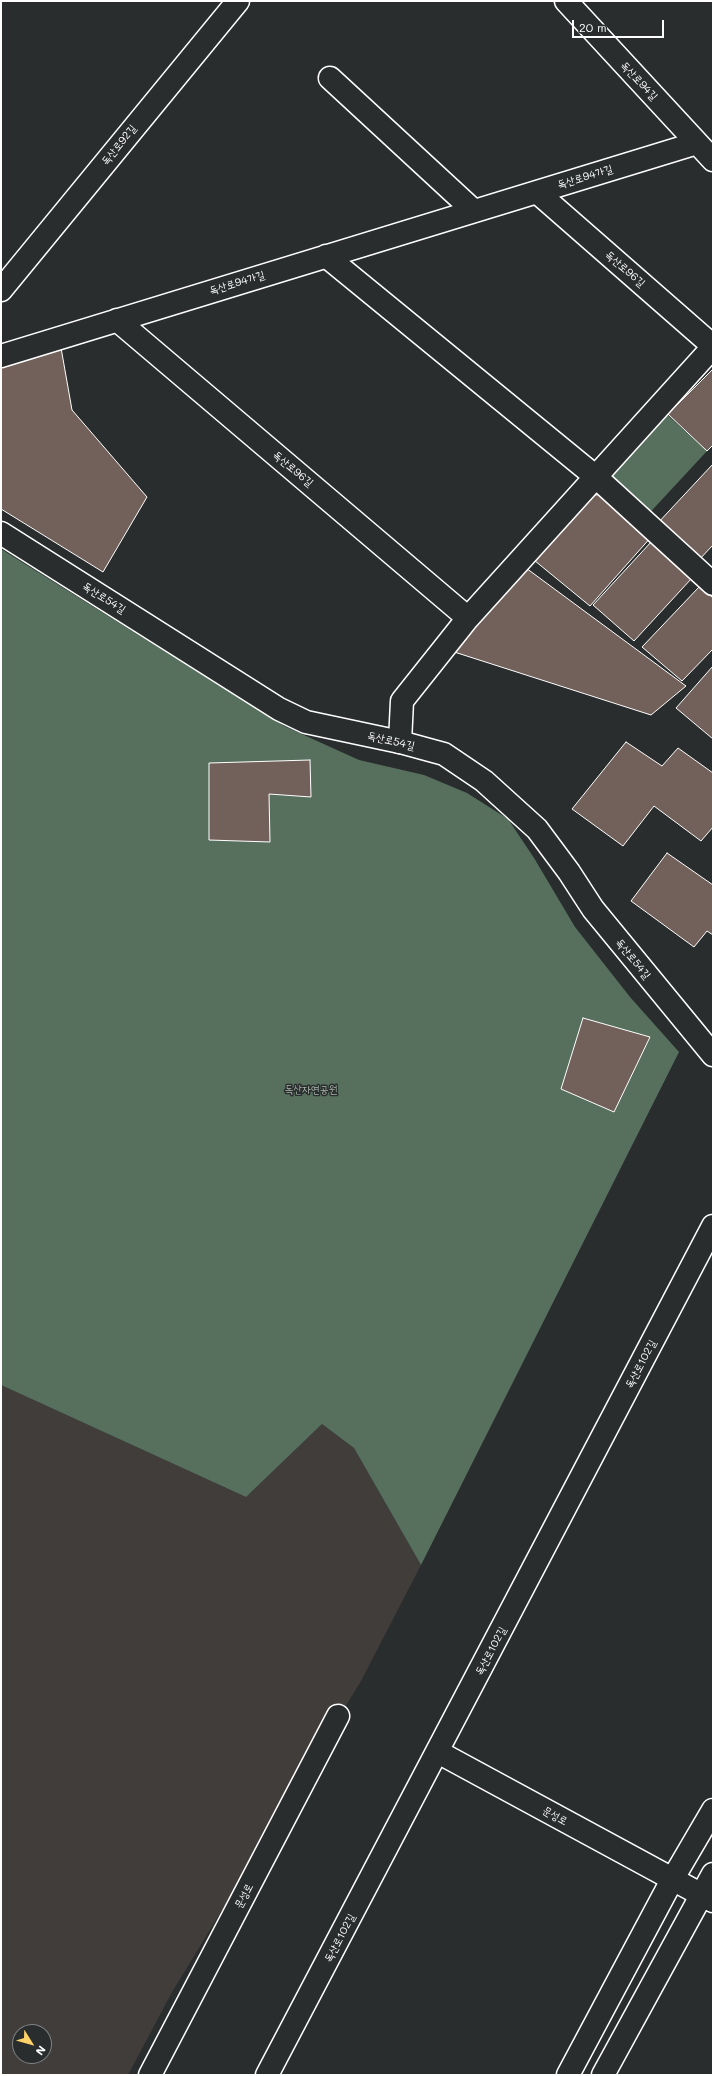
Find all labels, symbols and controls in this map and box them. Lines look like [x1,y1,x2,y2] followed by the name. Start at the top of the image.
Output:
[574,12,666,38] scale bar
[579,19,607,35] text: 20 m
[618,59,660,103] street label: 독산로94길
[99,122,139,168] street label: 독산로92길
[556,162,614,192] street label: 독산로94가길
[602,248,648,290] street label: 독산로96길
[208,268,266,298] street label: 독산로94가길
[270,448,316,490] street label: 독산로96길
[80,580,128,616] street label: 독산로54길
[366,729,416,753] street label: 독산로54길
[613,936,653,982] street label: 독산로54길
[284,1083,338,1097] park label: 독산자연공원
[623,1337,659,1391] street label: 독산로102길
[473,1624,509,1678] street label: 독산로102길
[540,1804,570,1828] street label: 문성로
[232,1881,256,1911] street label: 문성로
[322,1911,358,1965] street label: 독산로102길
[12,2024,52,2064] north arrow
[33,2043,50,2059] text: N

